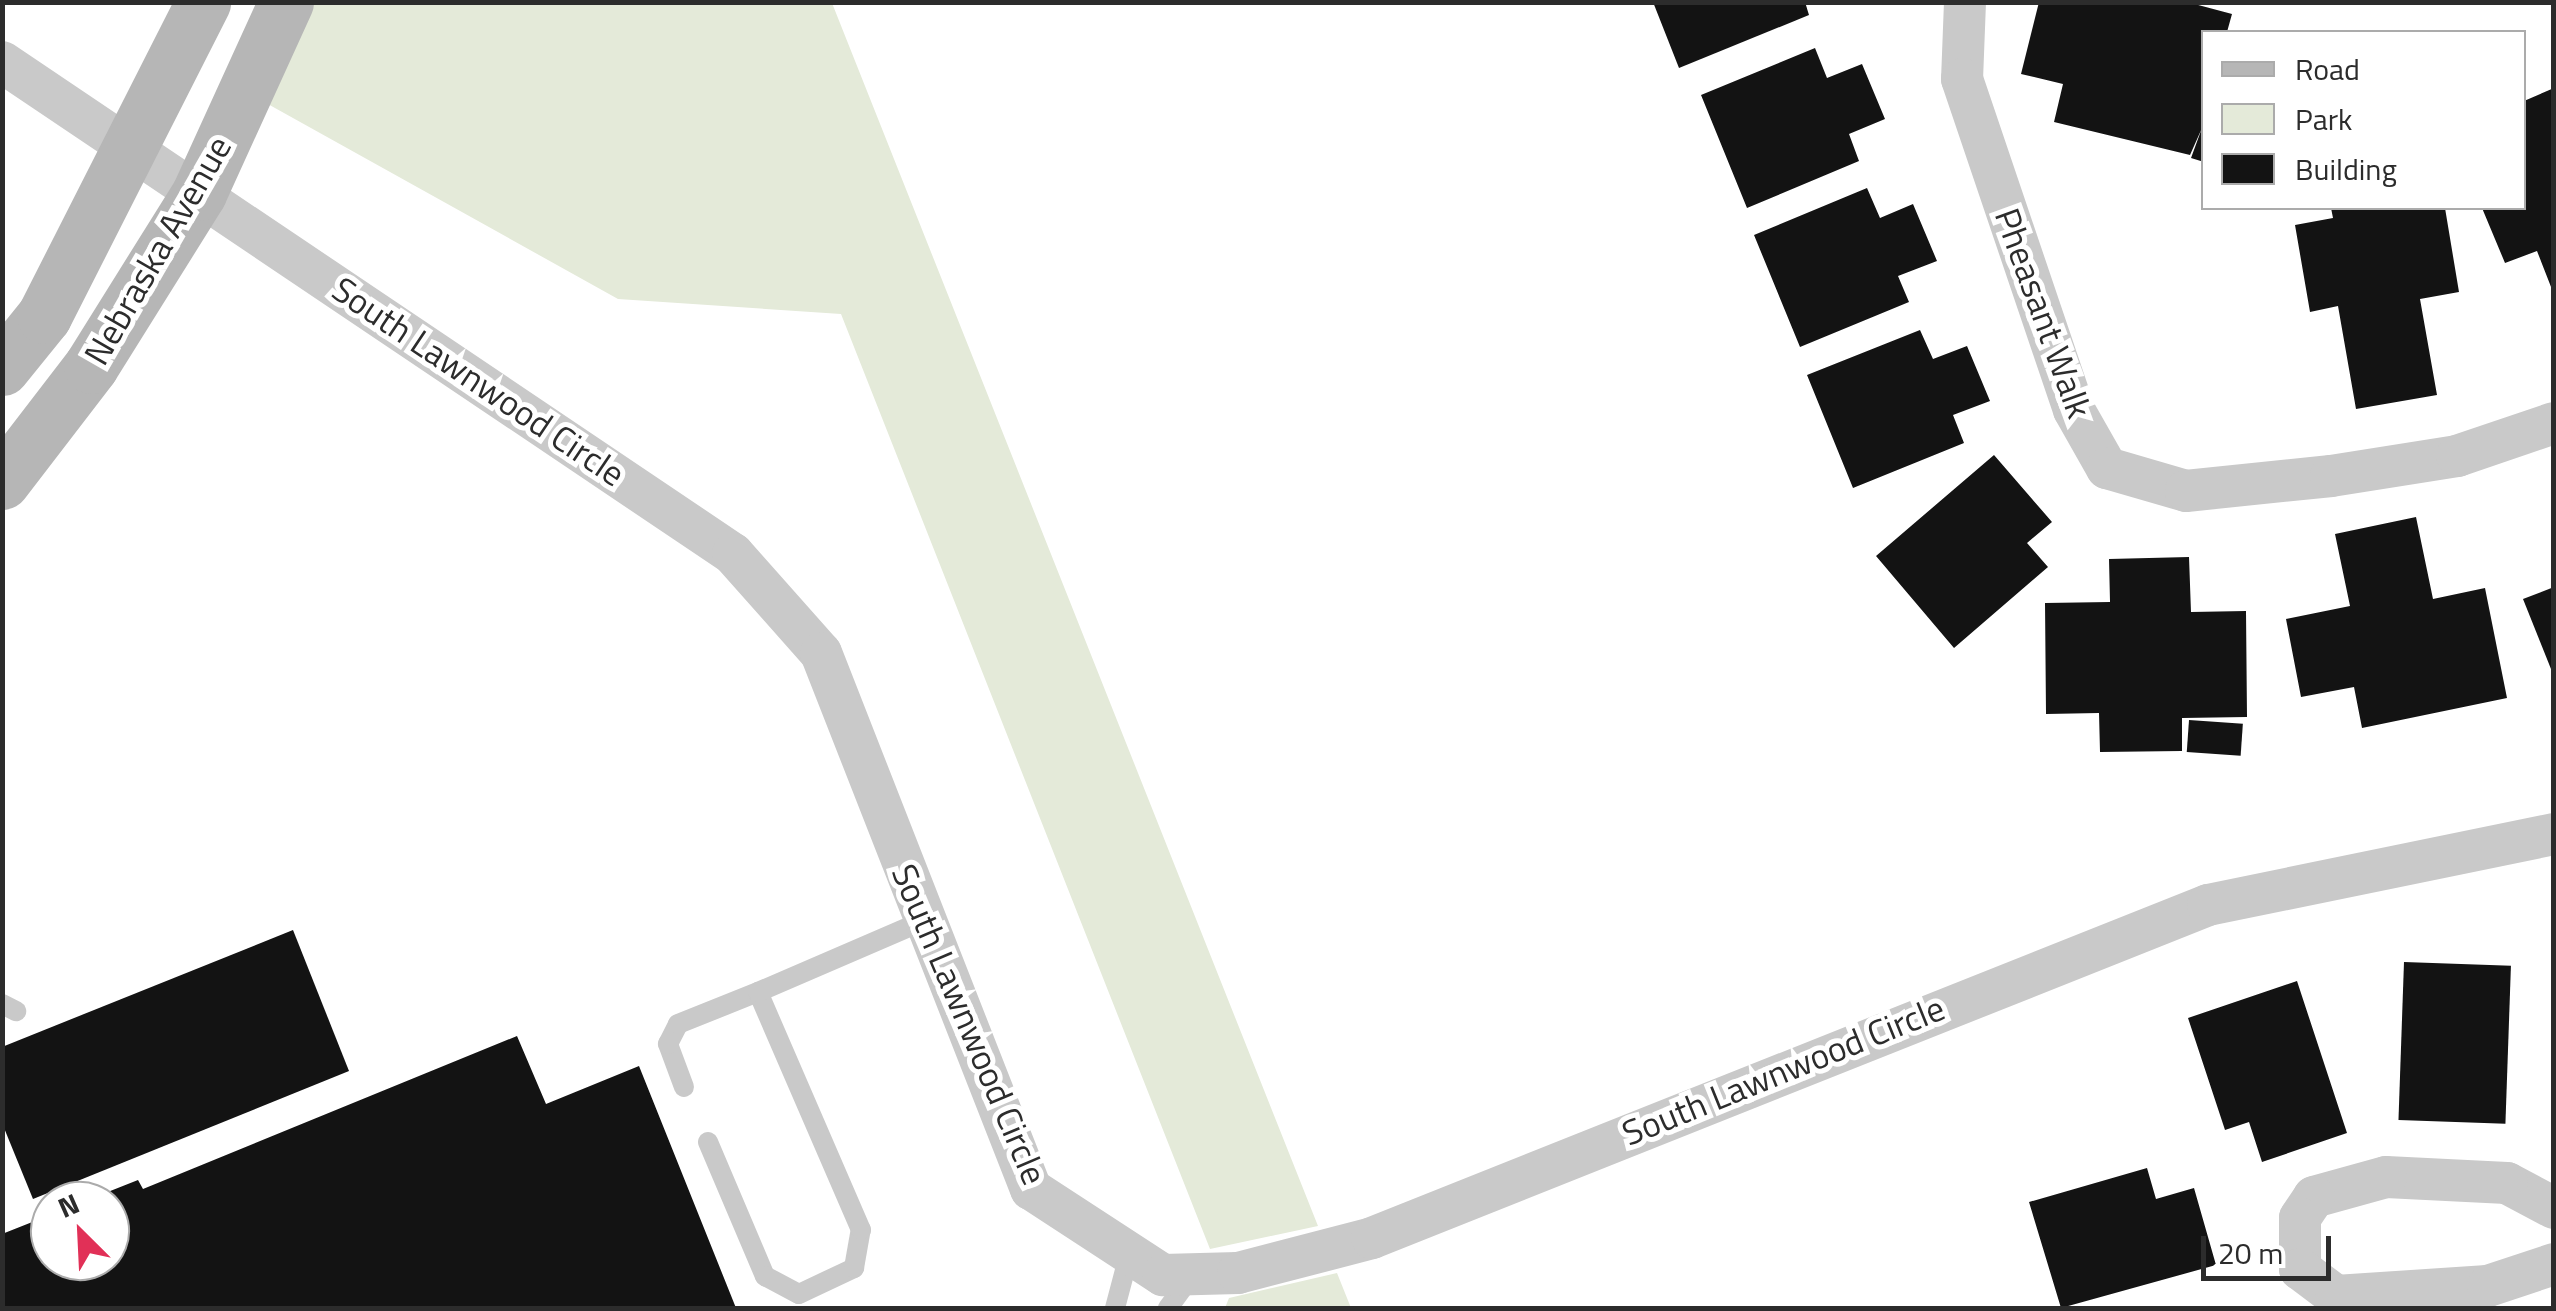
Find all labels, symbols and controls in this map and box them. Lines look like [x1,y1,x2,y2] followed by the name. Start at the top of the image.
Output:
[2201,30,2526,210] legend
[2295,46,2360,92] text: Road
[2295,96,2352,142] text: Park
[75,128,239,372] street label: Nebraska Avenue
[2295,146,2397,192] text: Building
[1987,202,2101,424] street label: Pheasant Walk
[325,268,633,494] street label: South Lawnwood Circle
[884,858,1056,1190] street label: South Lawnwood Circle
[1616,986,1950,1154] street label: South Lawnwood Circle
[30,1181,130,1281] north arrow
[51,1181,86,1229] text: N
[2206,1216,2336,1278] scale bar
[2218,1230,2283,1276] text: 20 m

